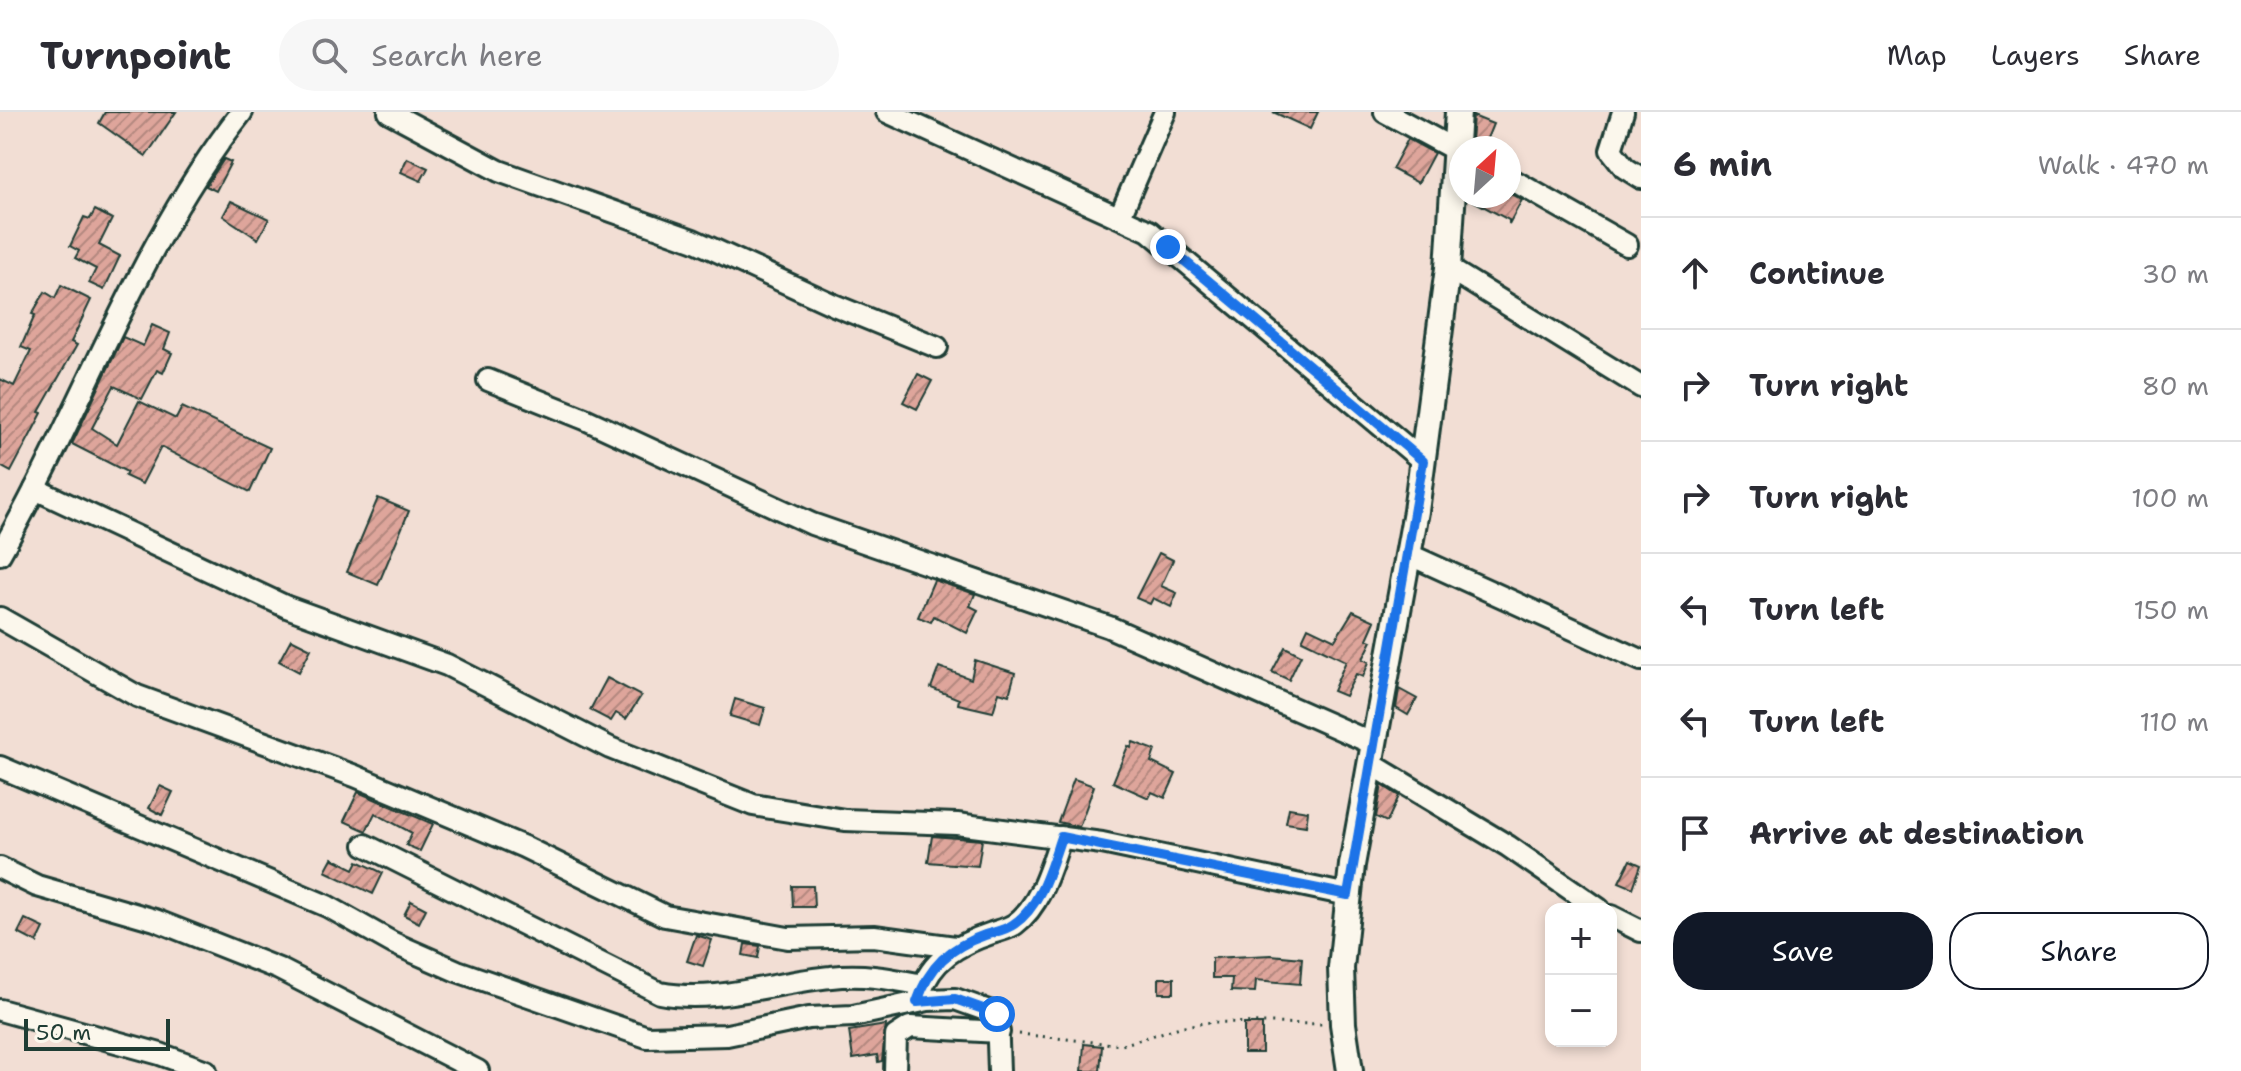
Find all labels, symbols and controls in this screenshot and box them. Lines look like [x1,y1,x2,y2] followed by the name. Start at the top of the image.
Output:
[279,19,839,91] search box
[40,30,231,81] text: Turnpoint
[307,33,351,77] icon: search
[371,35,543,76] text: Search here
[1887,36,1947,74] text: Map
[1991,36,2080,74] text: Layers
[2124,36,2201,74] text: Share
[1449,136,1521,208] north arrow
[1673,141,1772,187] text: 6 min
[2038,147,2209,182] text: Walk · 470 m
[1150,229,1186,265] route end
[1673,251,1717,295] icon: ahead
[1749,253,1885,294] text: Continue
[2142,256,2209,291] text: 30 m
[1673,363,1717,407] icon: right
[1749,365,1908,406] text: Turn right
[2142,368,2209,403] text: 80 m
[1673,475,1717,519] icon: right
[1749,477,1908,518] text: Turn right
[2131,480,2209,515] text: 100 m
[1673,587,1717,631] icon: left
[1749,589,1884,630] text: Turn left
[2133,592,2209,627] text: 150 m
[1673,699,1717,743] icon: left
[1749,701,1884,742] text: Turn left
[2139,704,2209,739] text: 110 m
[1673,811,1717,855] icon: arrive
[1749,813,2084,854] text: Arrive at destination
[1545,903,1617,1047] map controls
[1545,903,1617,975] button: +
[1673,912,1933,990] button: Save
[1949,912,2209,990] button: Share
[1545,975,1617,1047] button: −
[979,996,1015,1032] route start
[24,1015,170,1051] scale bar
[36,1018,91,1047] text: 50 m

